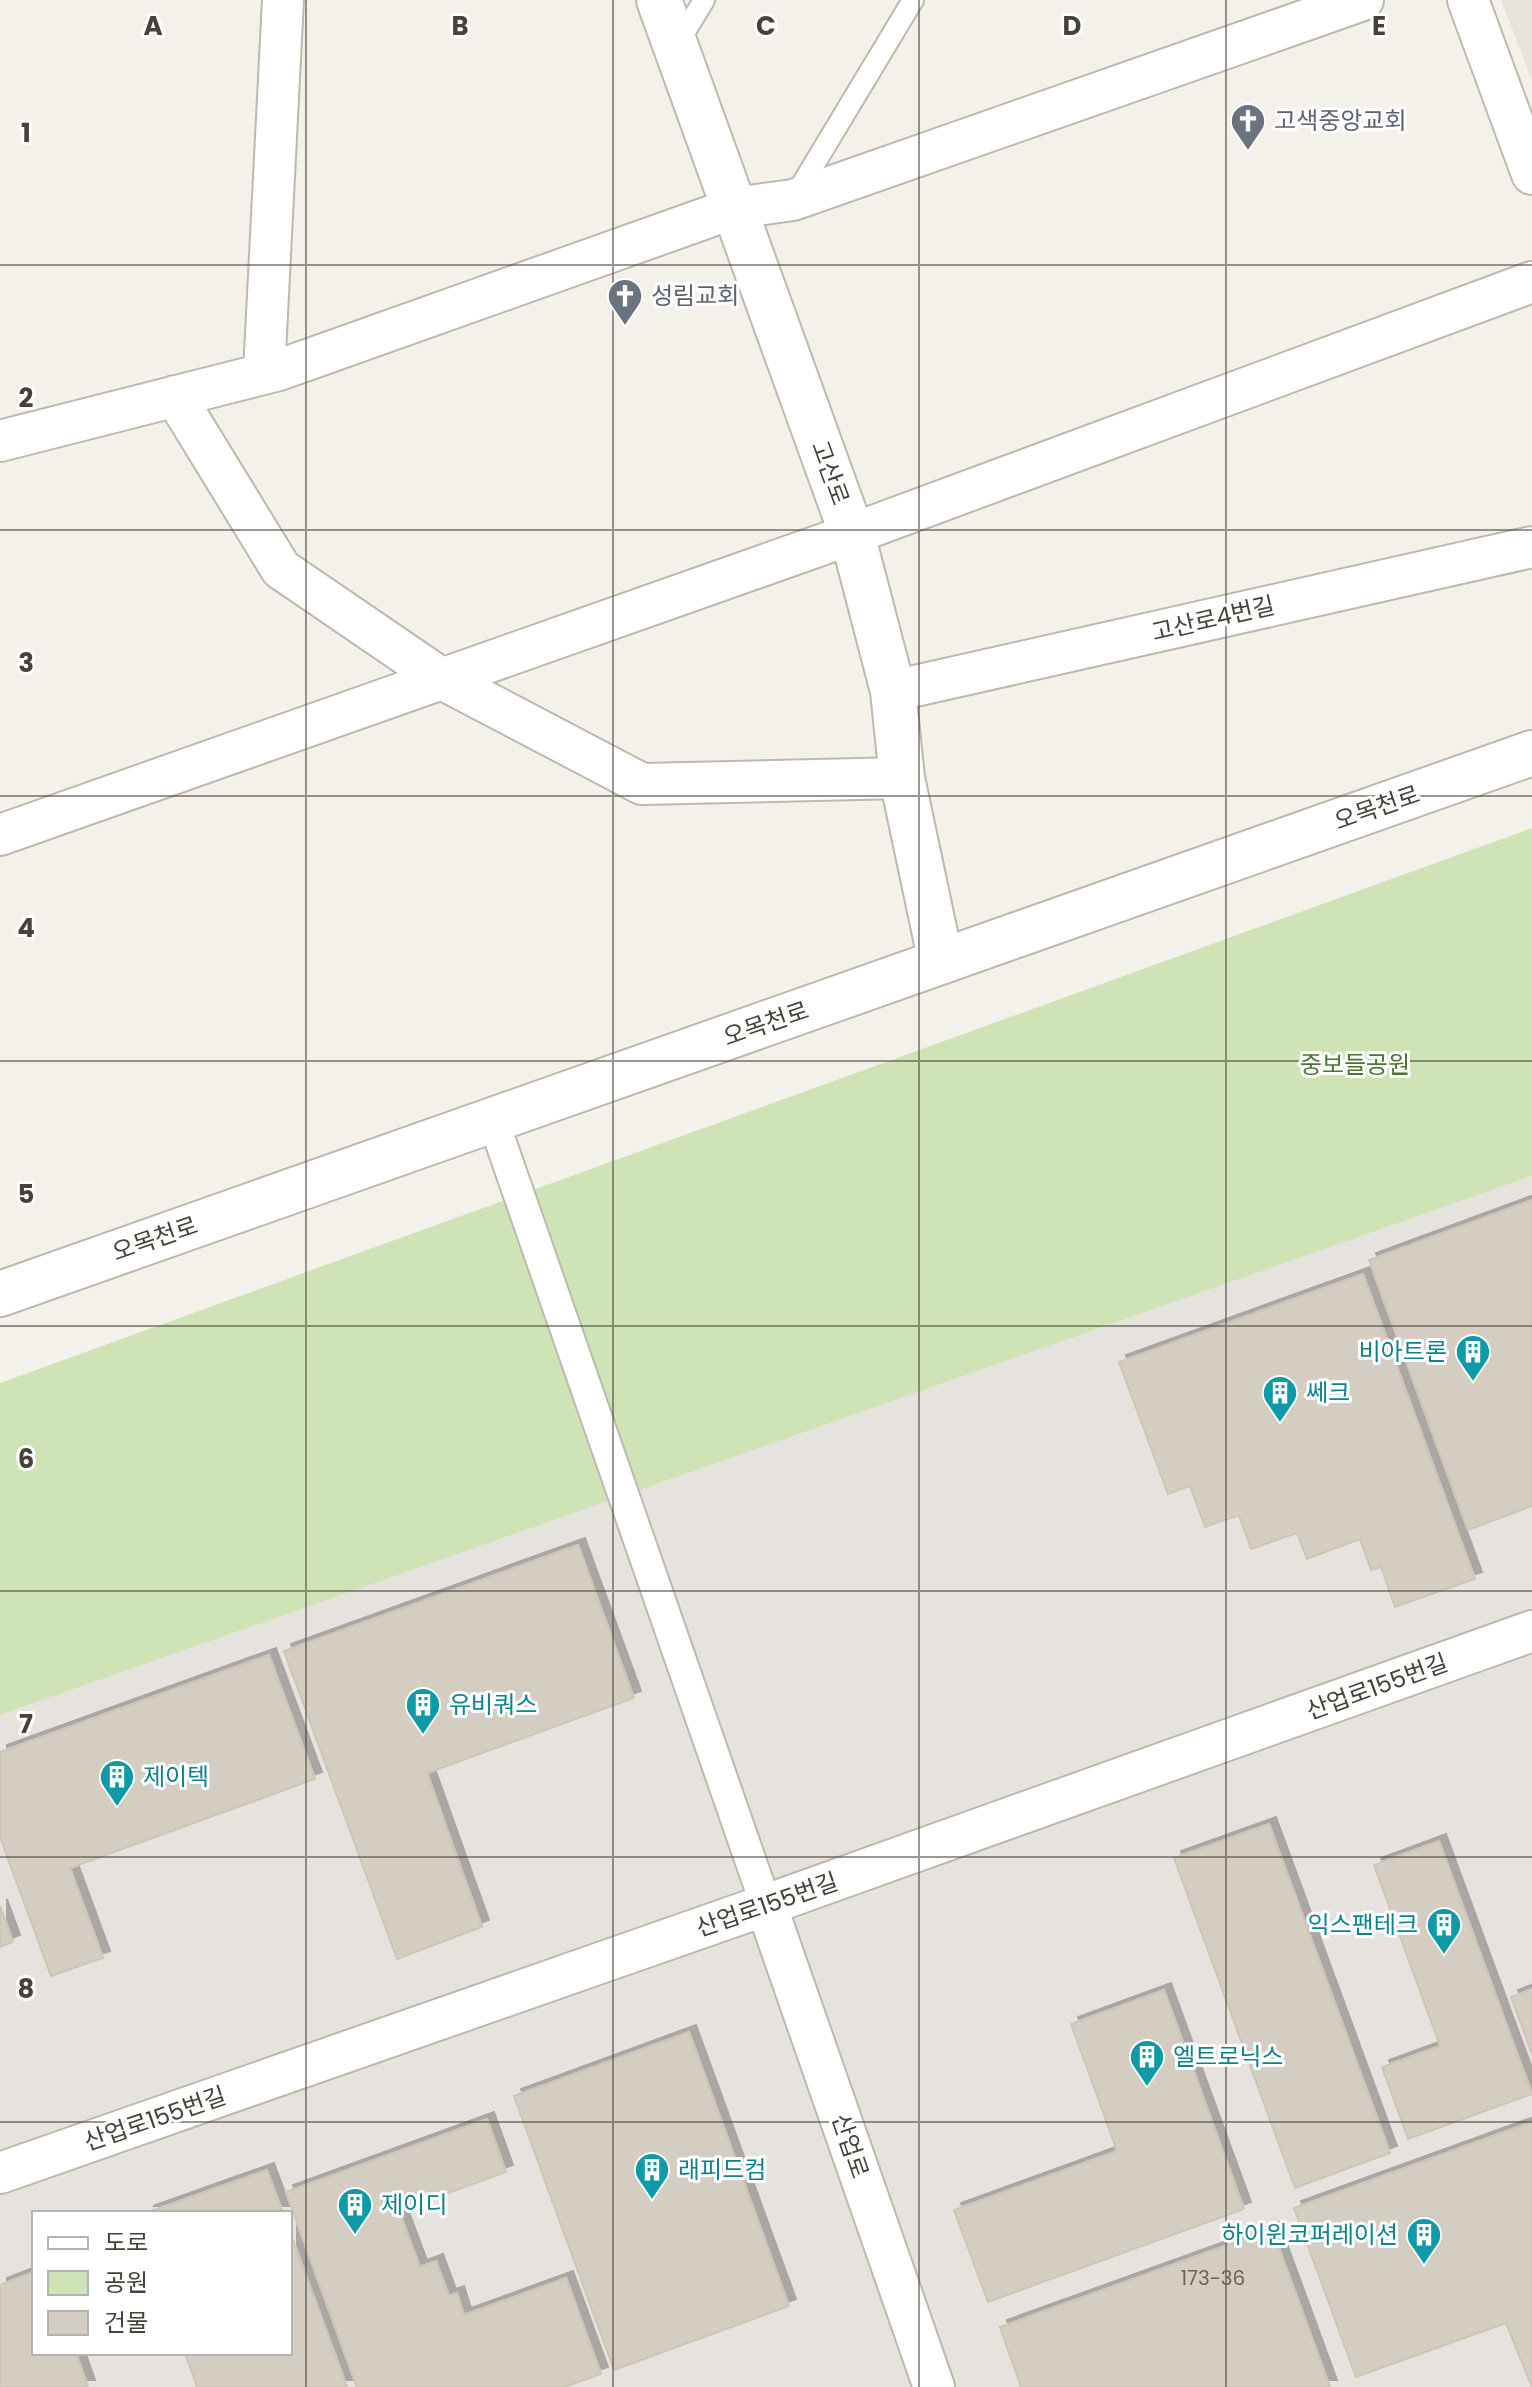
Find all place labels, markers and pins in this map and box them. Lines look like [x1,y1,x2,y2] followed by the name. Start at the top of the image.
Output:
[1229,102,1267,152] church icon: 고색중앙교회
[1274,104,1406,137] place label: 고색중앙교회
[606,277,644,327] church icon: 성림교회
[651,279,739,312] place label: 성림교회
[1454,1333,1492,1383] building icon: 비아트론
[1359,1335,1447,1368] place label: 비아트론
[1261,1374,1299,1424] building icon: 쎄크
[1306,1376,1350,1409] place label: 쎄크
[404,1686,442,1736] building icon: 유비쿼스
[449,1688,537,1721] place label: 유비쿼스
[98,1758,136,1808] building icon: 제이텍
[143,1760,209,1793] place label: 제이텍
[1425,1906,1463,1956] building icon: 익스팬테크
[1308,1908,1418,1941] place label: 익스팬테크
[1128,2038,1166,2088] building icon: 엘트로닉스
[1173,2040,1283,2073] place label: 엘트로닉스
[633,2151,671,2201] building icon: 래피드컴
[678,2153,766,2186] place label: 래피드컴
[336,2186,374,2236] building icon: 제이디
[381,2188,447,2221] place label: 제이디
[1405,2216,1443,2266] building icon: 하이윈코퍼레이션
[1221,2218,1398,2251] place label: 하이윈코퍼레이션

